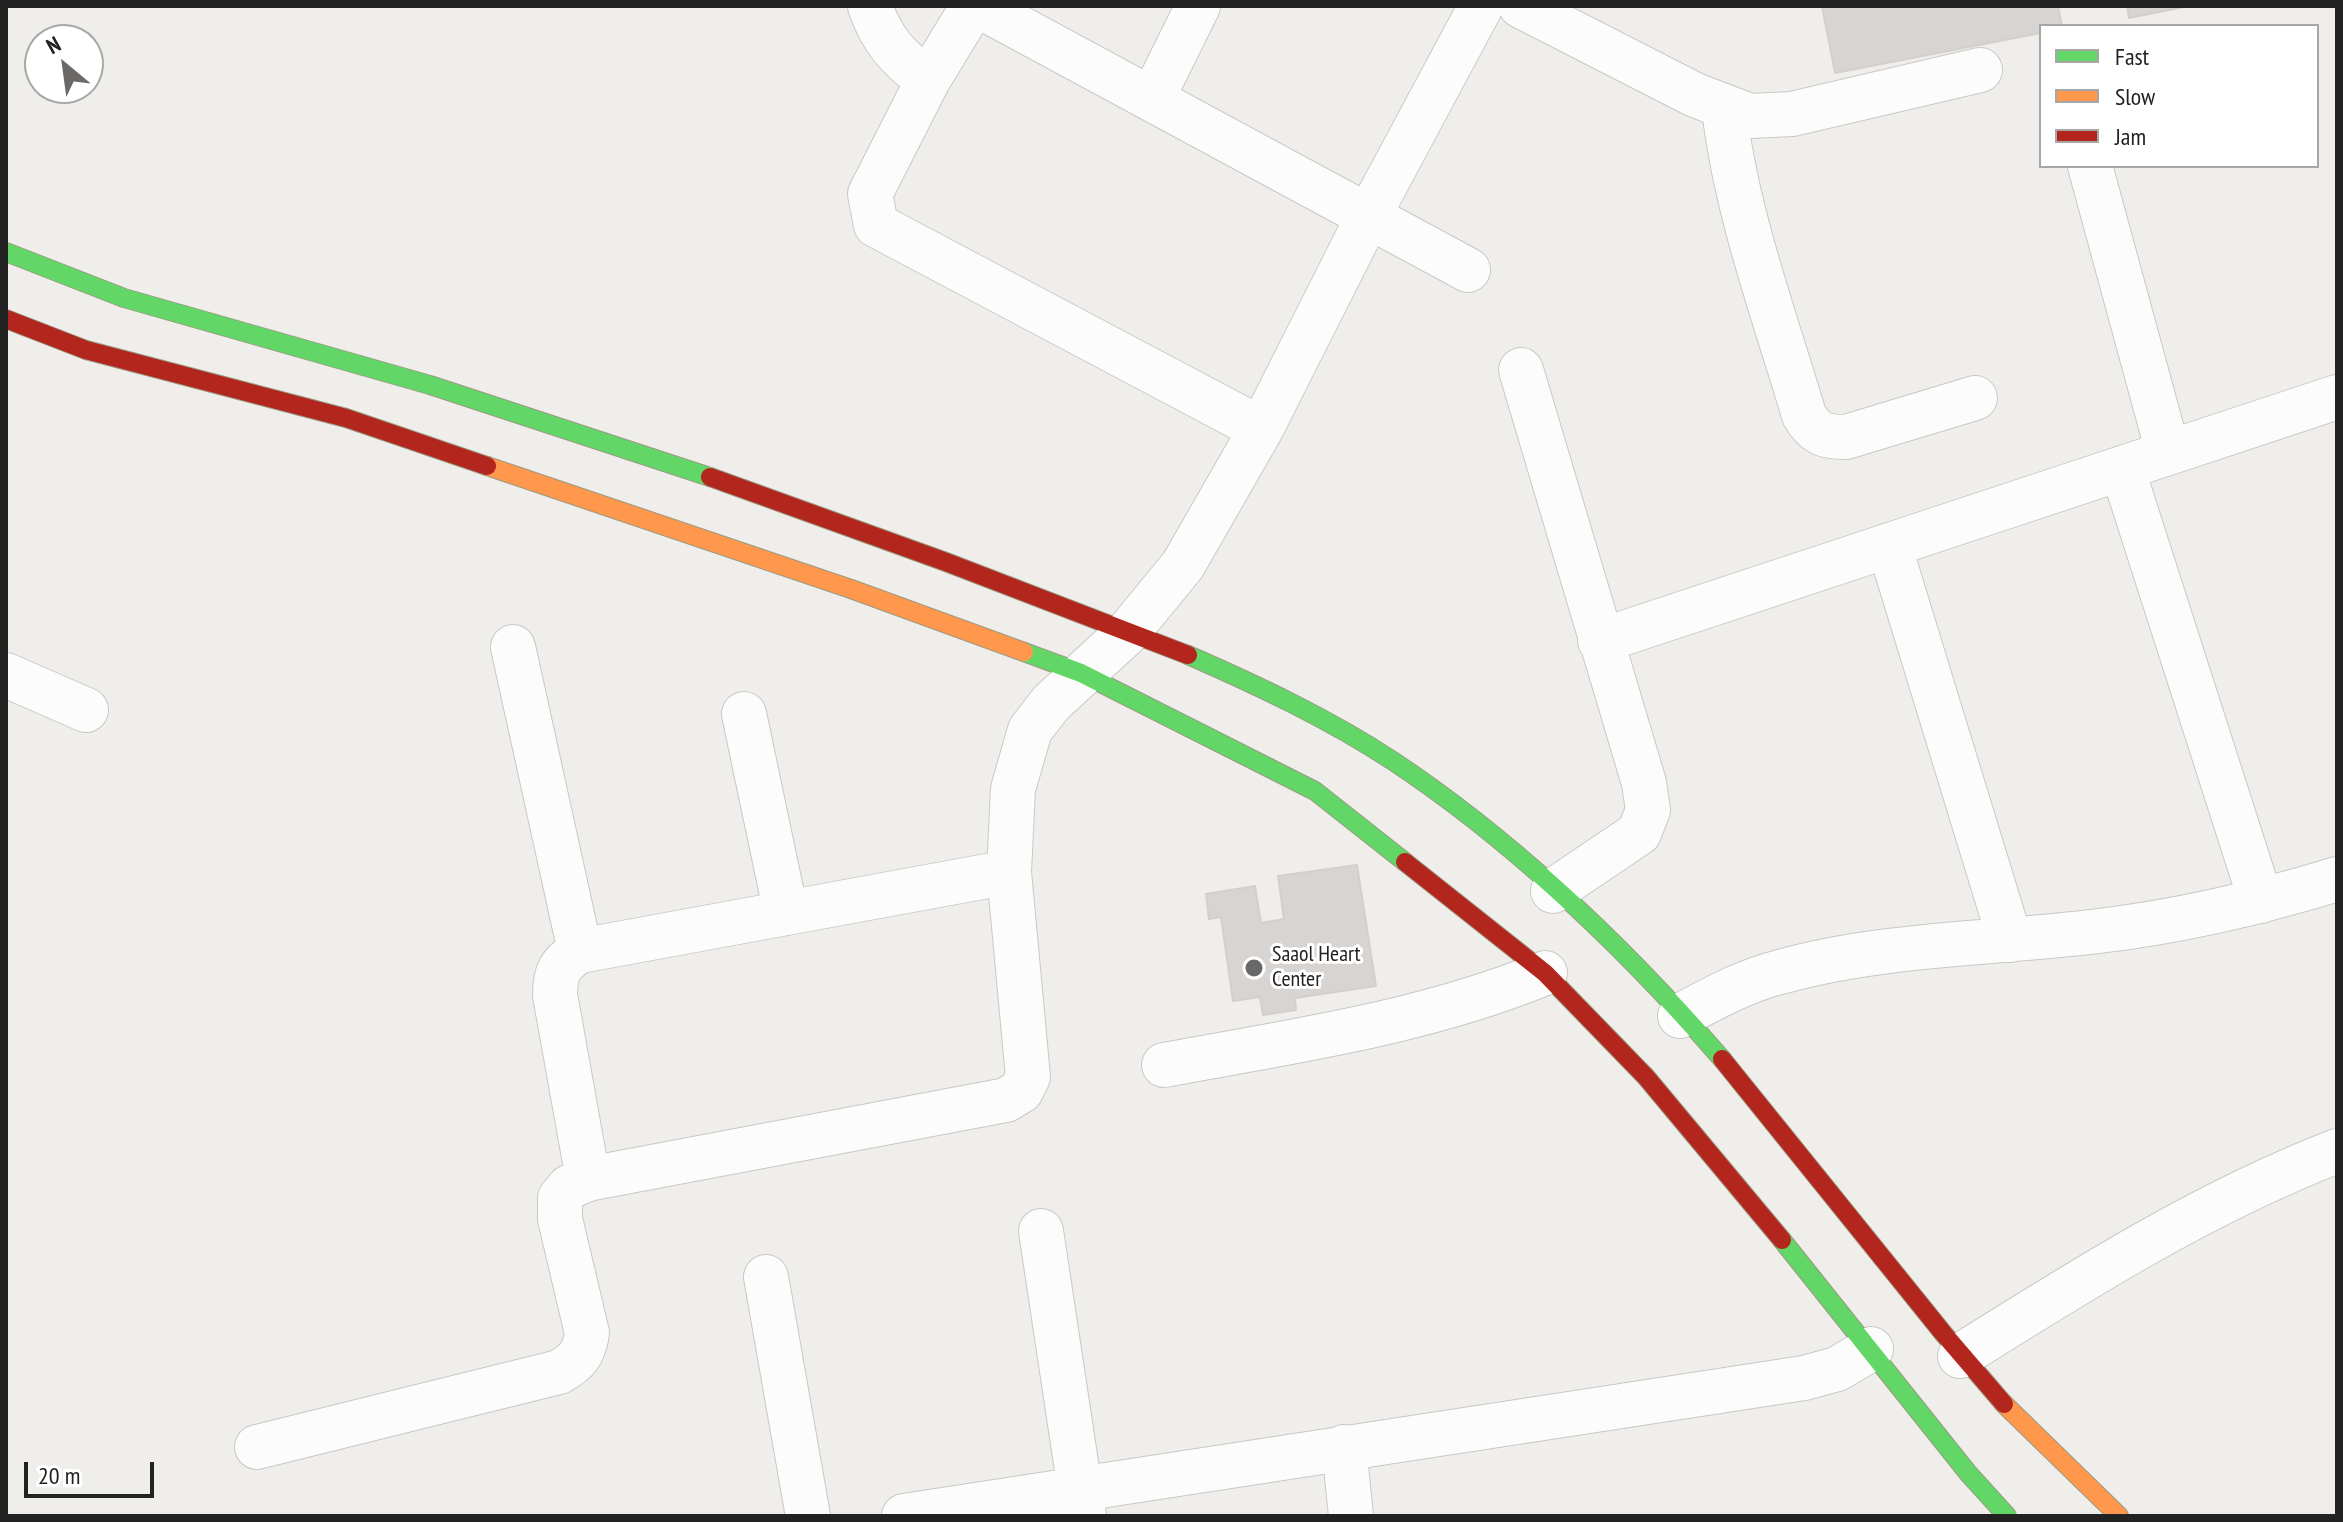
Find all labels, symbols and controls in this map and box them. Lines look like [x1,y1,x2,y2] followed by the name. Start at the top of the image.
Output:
[24,24,104,104] north arrow
[2039,24,2319,168] legend
[41,30,65,60] text: N
[2115,41,2149,72] text: Fast
[2115,81,2155,112] text: Slow
[2115,121,2146,152] text: Jam
[1272,942,1361,994] place label: Saaol Heart Center
[1243,957,1265,979] marker: Saaol Heart Center
[28,1446,158,1496] scale bar
[38,1460,80,1491] text: 20 m

